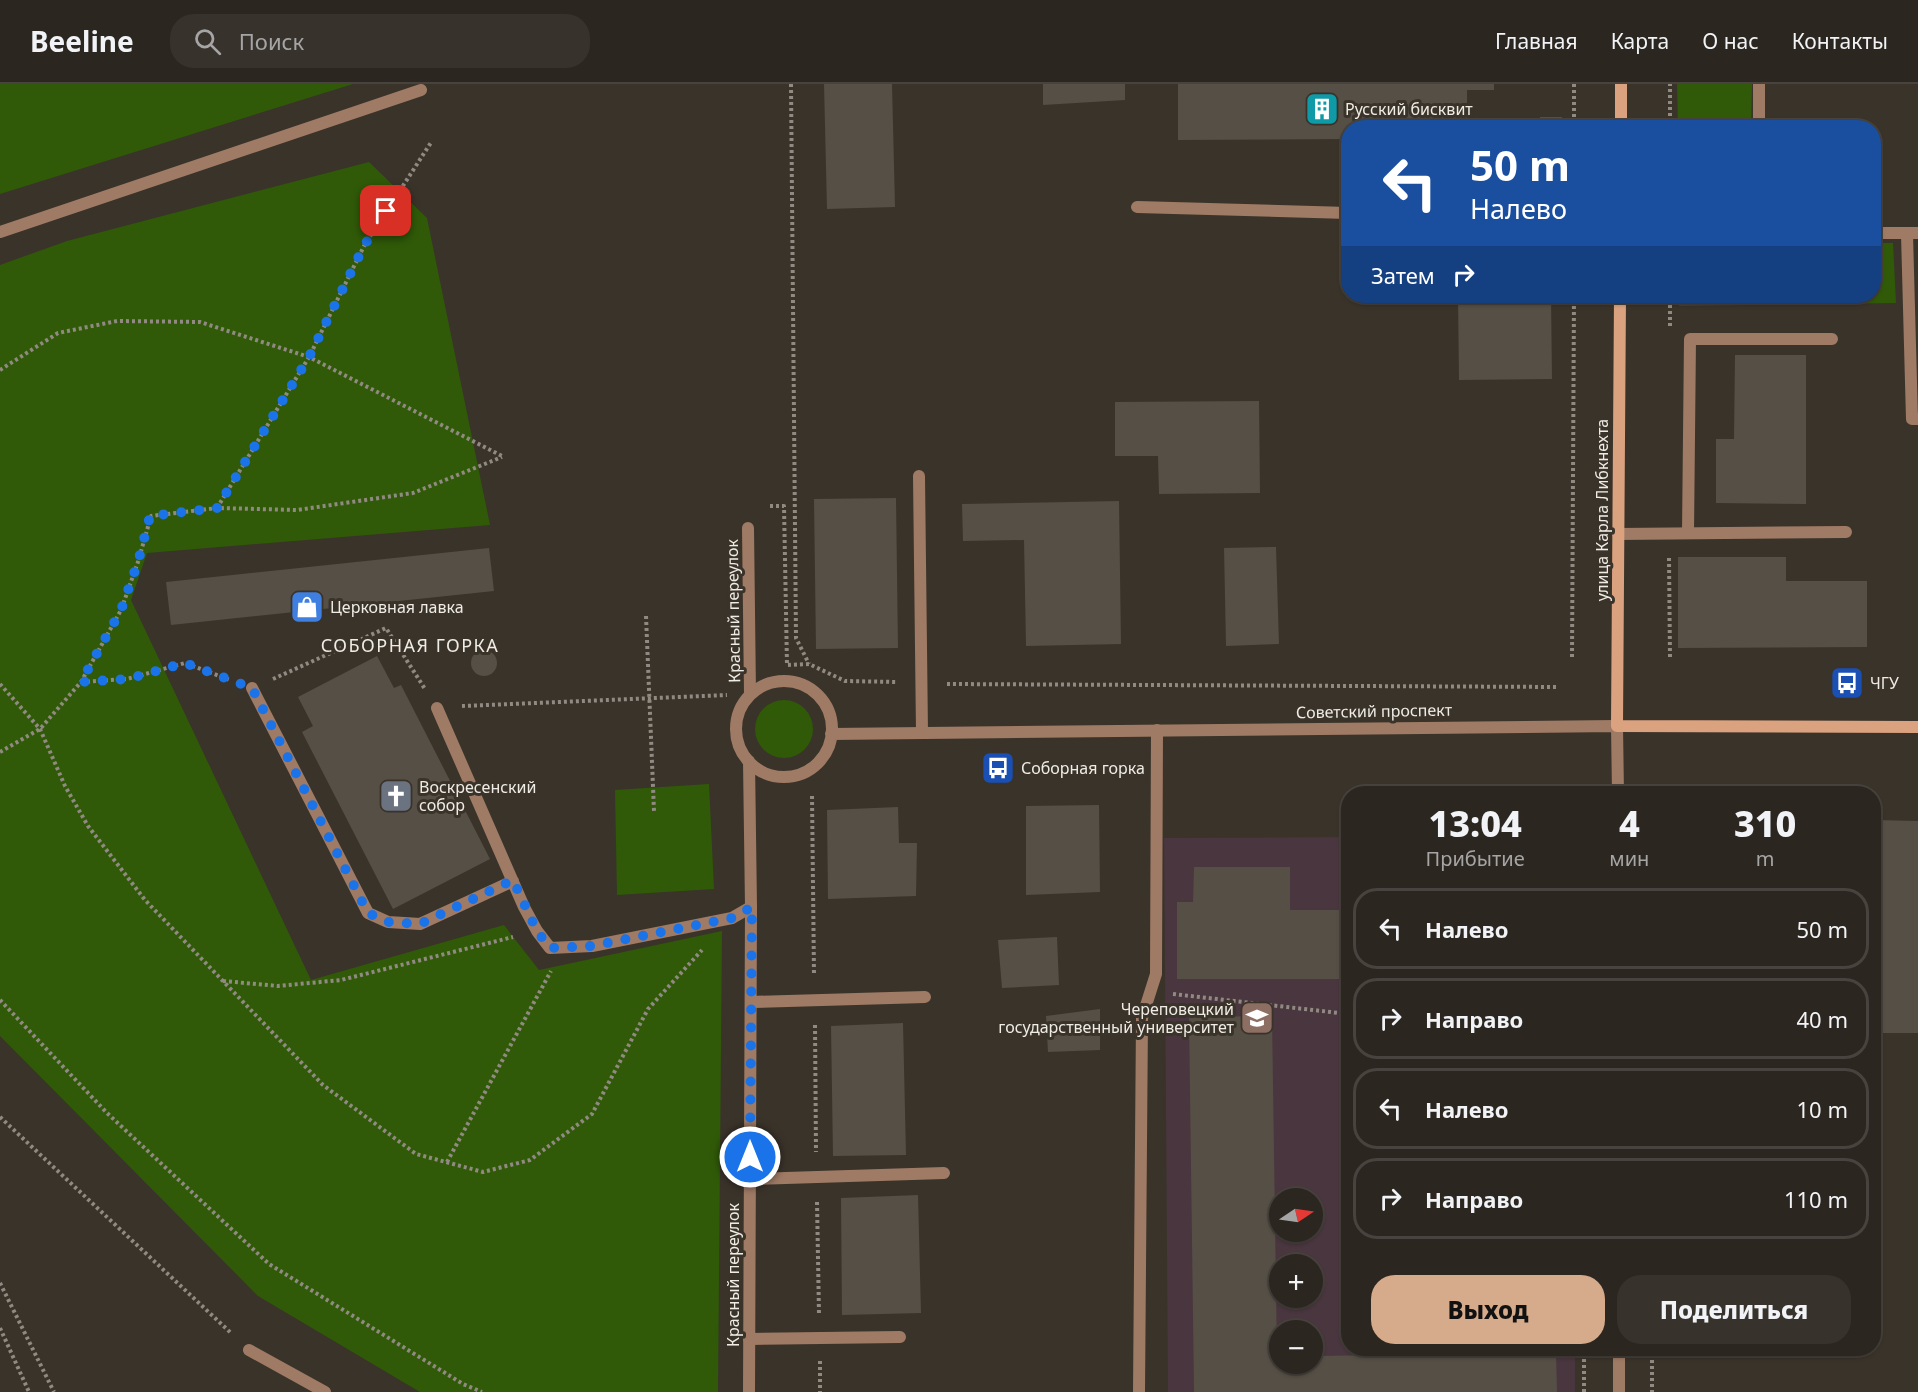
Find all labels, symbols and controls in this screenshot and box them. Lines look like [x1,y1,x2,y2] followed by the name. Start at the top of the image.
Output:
[170,14,590,68] search box
[30,22,134,60] text: Beeline
[191,25,224,58] icon: search
[239,26,304,56] text: Поиск
[1495,27,1578,55] text: Главная
[1611,27,1669,55] text: Карта
[1702,27,1759,55] text: О нас
[1792,27,1888,55] text: Контакты
[1304,91,1340,127] building icon: Русский бисквит
[1345,98,1473,120] place label: Русский бисквит
[1470,136,1570,193] text: 50 m
[1371,144,1449,222] icon: left
[360,185,411,236] pin
[1470,190,1567,227] text: Налево
[369,194,402,227] icon: arrive
[1447,258,1480,291] icon: right
[1371,260,1435,290] text: Затем
[1591,419,1613,601] street label: улица Карла Либкнехта
[721,538,745,683] street label: Красный переулок
[289,589,325,625] shop icon: Церковная лавка
[330,596,464,618] place label: Церковная лавка
[321,633,499,657] district label: СОБОРНАЯ ГОРКА
[1829,665,1865,701] bus stop icon: ЧГУ
[1870,672,1899,694] place label: ЧГУ
[1296,699,1453,723] street label: Советский проспект
[980,750,1016,786] bus stop icon: Соборная горка
[1021,757,1145,779] place label: Соборная горка
[419,776,536,816] place label: Воскресенский собор
[378,778,414,814] church icon: Воскресенский собор
[1428,799,1522,848] text: 13:04
[1619,799,1640,848] text: 4
[1734,799,1796,848] text: 310
[1426,845,1525,872] text: Прибытие
[1609,845,1649,872] text: мин
[1756,845,1775,872] text: m
[1374,912,1407,945] icon: left
[1425,914,1508,944] text: Налево
[1797,914,1848,944] text: 50 m
[998,998,1235,1038] place label: Череповецкий государственный университет
[1239,1000,1275,1036] school or university icon: Череповецкий государственный университет
[1374,1002,1407,1035] icon: right
[1425,1004,1523,1034] text: Направо
[1797,1004,1848,1034] text: 40 m
[1374,1092,1407,1125] icon: left
[1425,1094,1508,1124] text: Налево
[1797,1094,1848,1124] text: 10 m
[718,1125,782,1189] position arrow
[1374,1182,1407,1215] icon: right
[1425,1184,1523,1214] text: Направо
[1784,1184,1848,1214] text: 110 m
[1269,1188,1323,1242] north arrow
[1269,1188,1323,1374] map controls
[722,1203,744,1347] street label: Красный переулок
[1269,1254,1323,1308] button: +
[1371,1275,1605,1344] button: Выход
[1617,1275,1851,1344] button: Поделиться
[1269,1320,1323,1374] button: −

